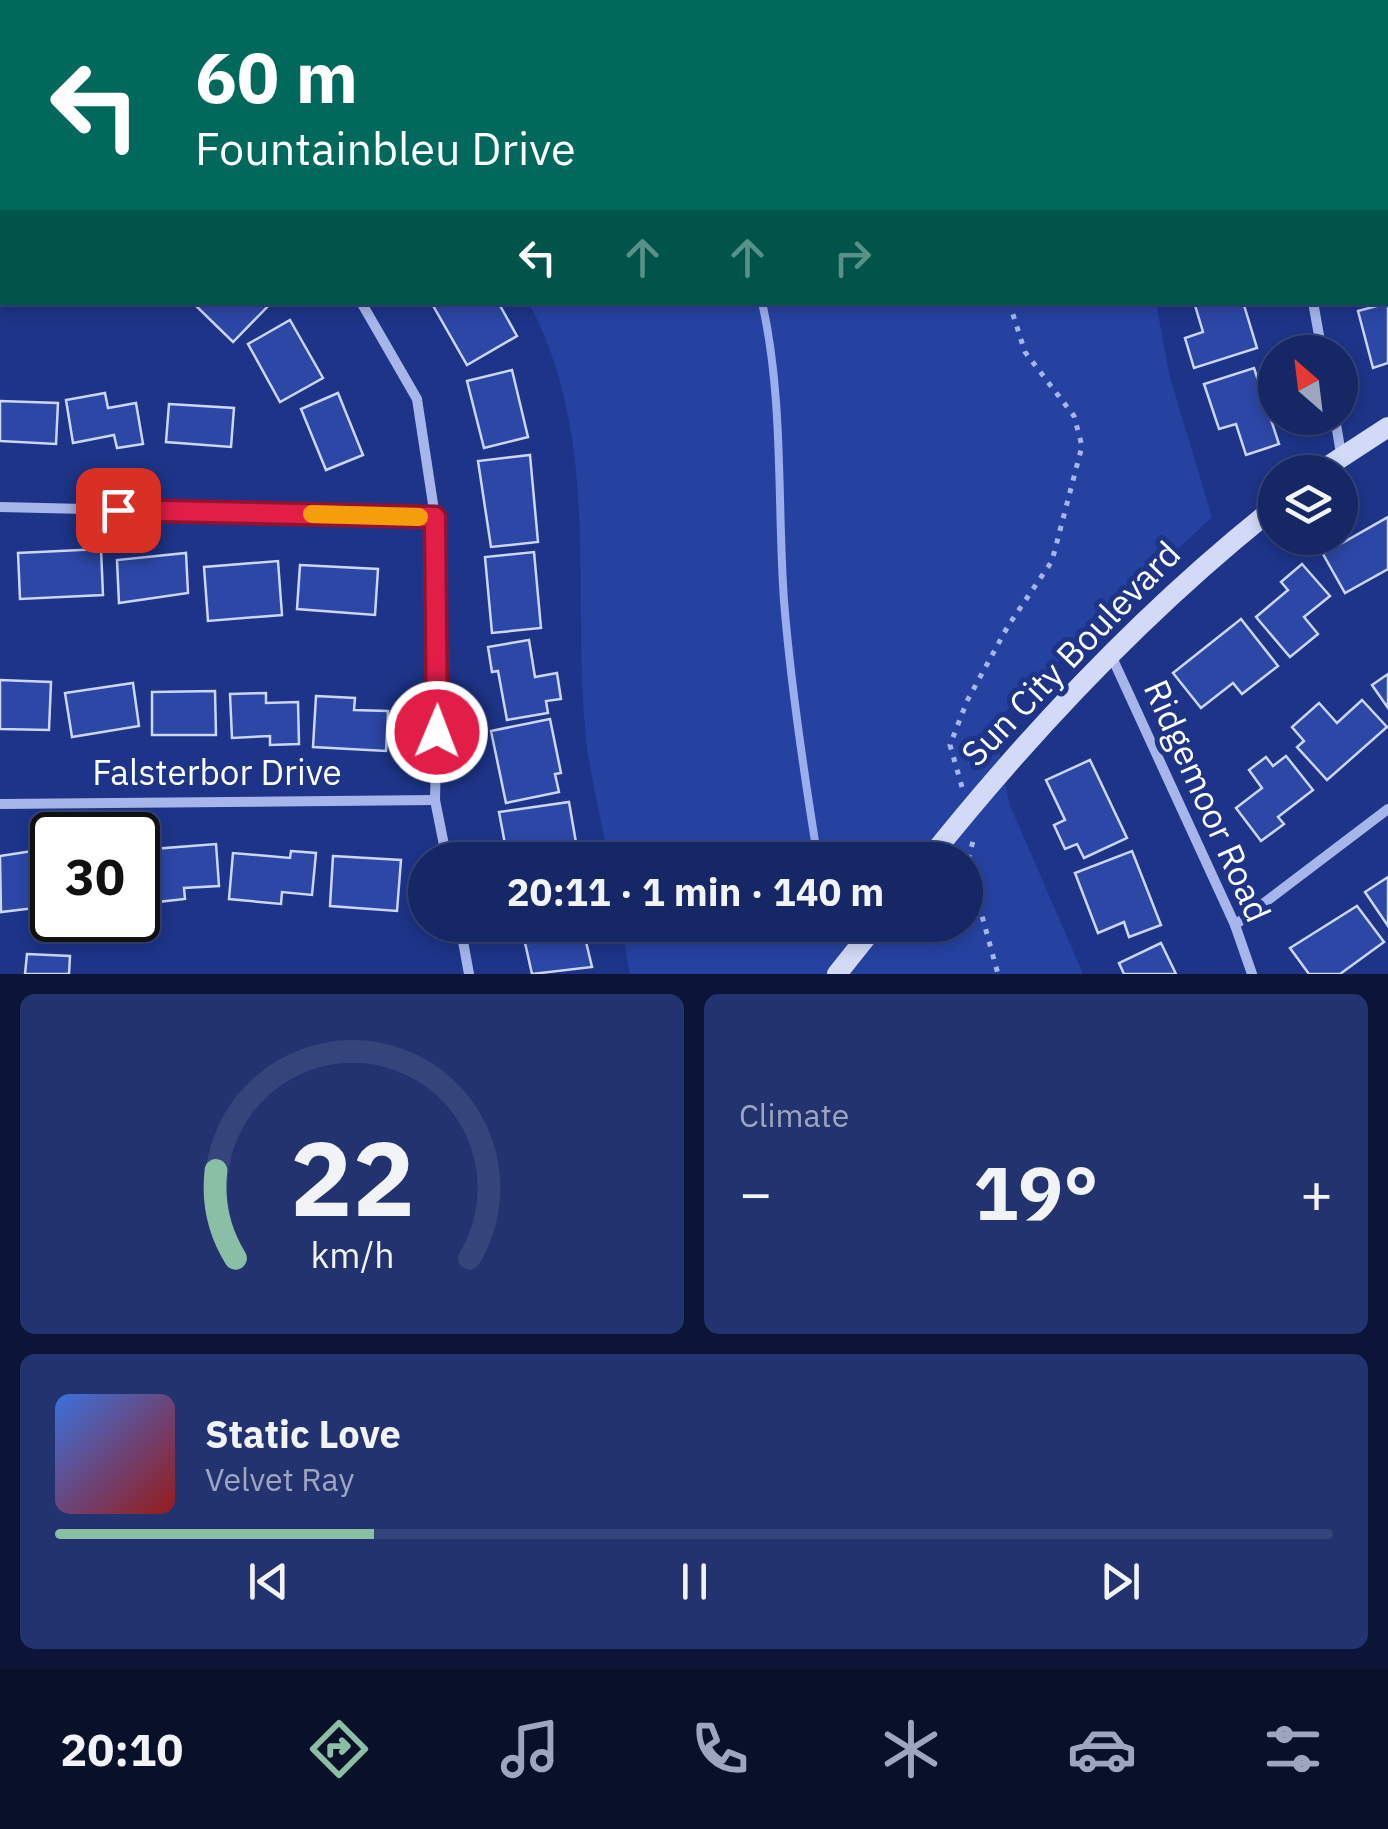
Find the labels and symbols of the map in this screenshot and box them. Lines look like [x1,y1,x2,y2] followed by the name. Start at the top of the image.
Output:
[1258,335,1358,435] north arrow
[76,468,161,553] pin
[951,531,1190,776] street label: Sun City Boulevard
[1134,672,1282,929] street label: Ridgemoor Road
[385,680,489,784] position arrow
[92,749,342,795] street label: Falsterbor Drive
[30,812,160,942] speed limit sign: 30

